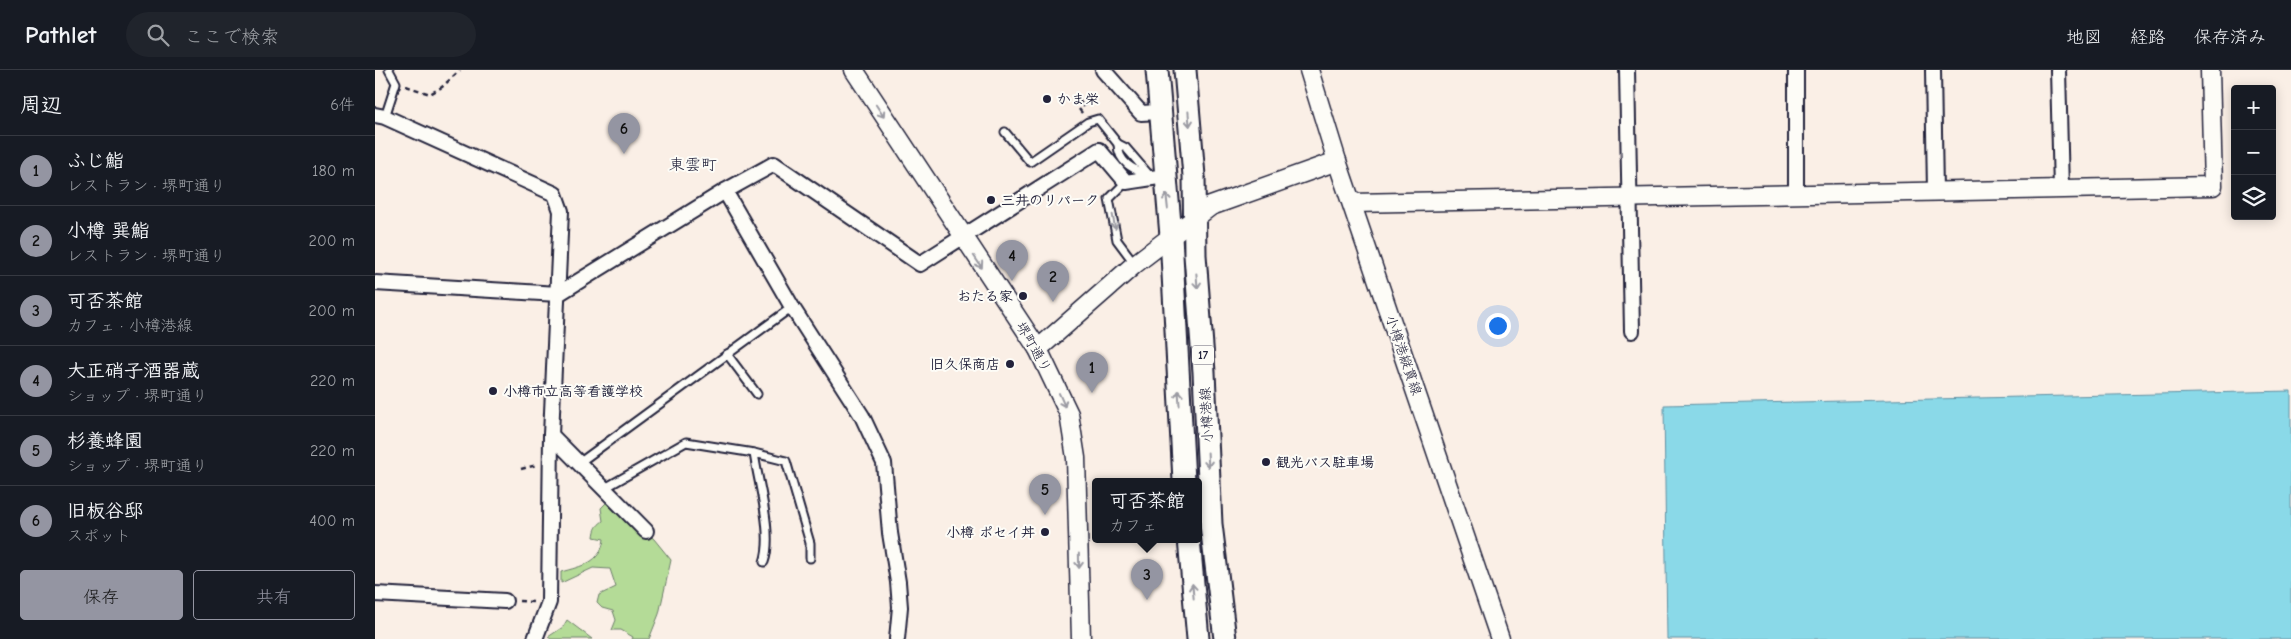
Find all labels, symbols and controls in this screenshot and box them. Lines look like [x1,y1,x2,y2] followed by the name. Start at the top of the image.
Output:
[126,12,476,57] search box
[25,21,96,49] text: Pathlet
[144,21,172,49] icon: search
[184,26,279,48] text: ここで検索
[2066,27,2102,48] text: 地図
[2130,27,2166,48] text: 経路
[2194,27,2266,48] text: 保存済み
[2231,85,2276,220] map controls
[2231,85,2276,130] button: +
[1057,91,1099,108] place label: かま栄
[20,93,62,117] text: 周辺
[1041,93,1053,105] marker: かま栄
[330,96,355,114] text: 6件
[875,104,885,118] one-way arrow
[1184,110,1193,126] one-way arrow
[608,113,640,154] pin: 6
[2231,130,2276,175] button: −
[67,150,124,172] text: ふじ鮨
[669,156,717,174] district label: 東雲町
[33,162,39,180] text: 1
[312,162,355,180] text: 180 m
[2231,175,2276,220] button: layers
[67,177,226,195] text: レストラン · 堺町通り
[1001,192,1099,209] place label: 三井のリパーク
[1162,193,1172,209] one-way arrow
[985,194,997,206] marker: 三井のリパーク
[1110,214,1119,230] one-way arrow
[67,220,150,242] text: 小樽 巽鮨
[32,232,40,250] text: 2
[309,232,355,250] text: 200 m
[996,240,1028,281] pin: 4
[67,247,226,265] text: レストラン · 堺町通り
[974,254,984,268] one-way arrow
[1037,261,1069,302] pin: 2
[1192,273,1202,289] one-way arrow
[957,288,1013,305] place label: おたる家
[67,290,143,312] text: 可否茶館
[1017,290,1029,302] marker: おたる家
[32,302,40,320] text: 3
[309,302,355,320] text: 200 m
[1382,313,1425,398] street label: 小樽港縦貫線
[1485,313,1511,339] your location
[67,317,193,335] text: カフェ · 小樽港線
[1012,319,1055,376] street label: 堺町通り
[1192,346,1214,364] road number: 17
[1076,352,1108,393] pin: 1
[930,356,1000,373] place label: 旧久保商店
[1004,358,1016,370] marker: 旧久保商店
[67,360,200,382] text: 大正硝子酒器蔵
[32,372,40,390] text: 4
[310,372,355,390] text: 220 m
[503,383,643,400] place label: 小樽市立高等看護学校
[487,385,499,397] marker: 小樽市立高等看護学校
[67,387,208,405] text: ショップ · 堺町通り
[1197,387,1216,443] street label: 小樽港線
[1174,390,1183,406] one-way arrow
[1058,392,1068,407] one-way arrow
[67,430,143,452] text: 杉養蜂園
[32,442,40,460] text: 5
[310,442,355,460] text: 220 m
[1203,452,1213,468] one-way arrow
[1276,454,1374,471] place label: 観光バス駐車場
[1260,456,1272,468] marker: 観光バス駐車場
[67,457,208,475] text: ショップ · 堺町通り
[1029,474,1061,515] pin: 5
[1092,478,1202,543] popup
[1109,490,1185,512] text: 可否茶館
[67,500,143,522] text: 旧板谷邸
[32,512,40,530] text: 6
[309,512,355,530] text: 400 m
[1109,517,1157,535] text: カフェ
[946,524,1035,541] place label: 小樽 ポセイ丼
[1039,526,1051,538] marker: 小樽 ポセイ丼
[67,527,131,545] text: スポット
[1075,552,1084,568] one-way arrow
[1131,559,1163,600] pin: 3
[20,570,183,620] button: 保存
[193,570,355,620] button: 共有
[1188,583,1198,599] one-way arrow

